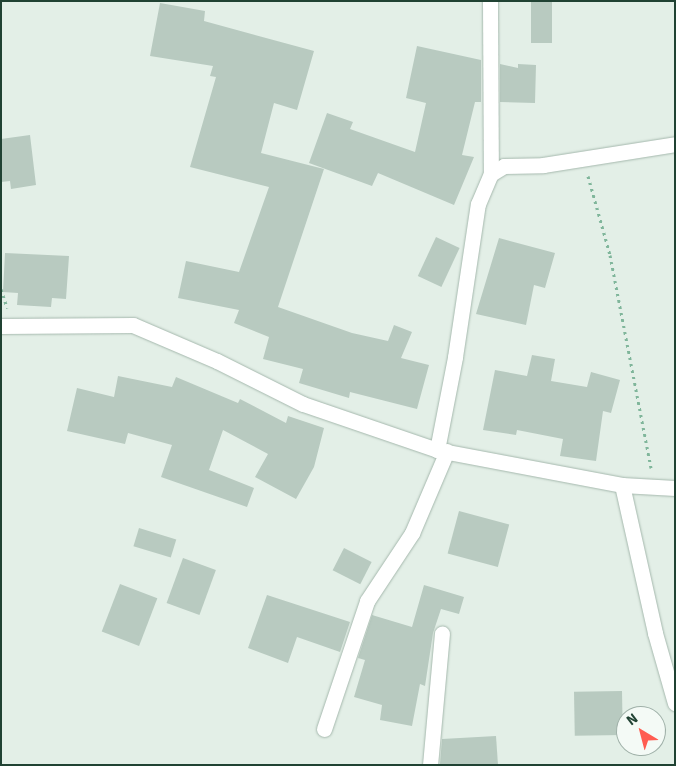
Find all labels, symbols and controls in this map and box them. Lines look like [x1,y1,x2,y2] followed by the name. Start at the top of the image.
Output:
[616,706,666,756] north arrow
[623,710,641,729] text: N

